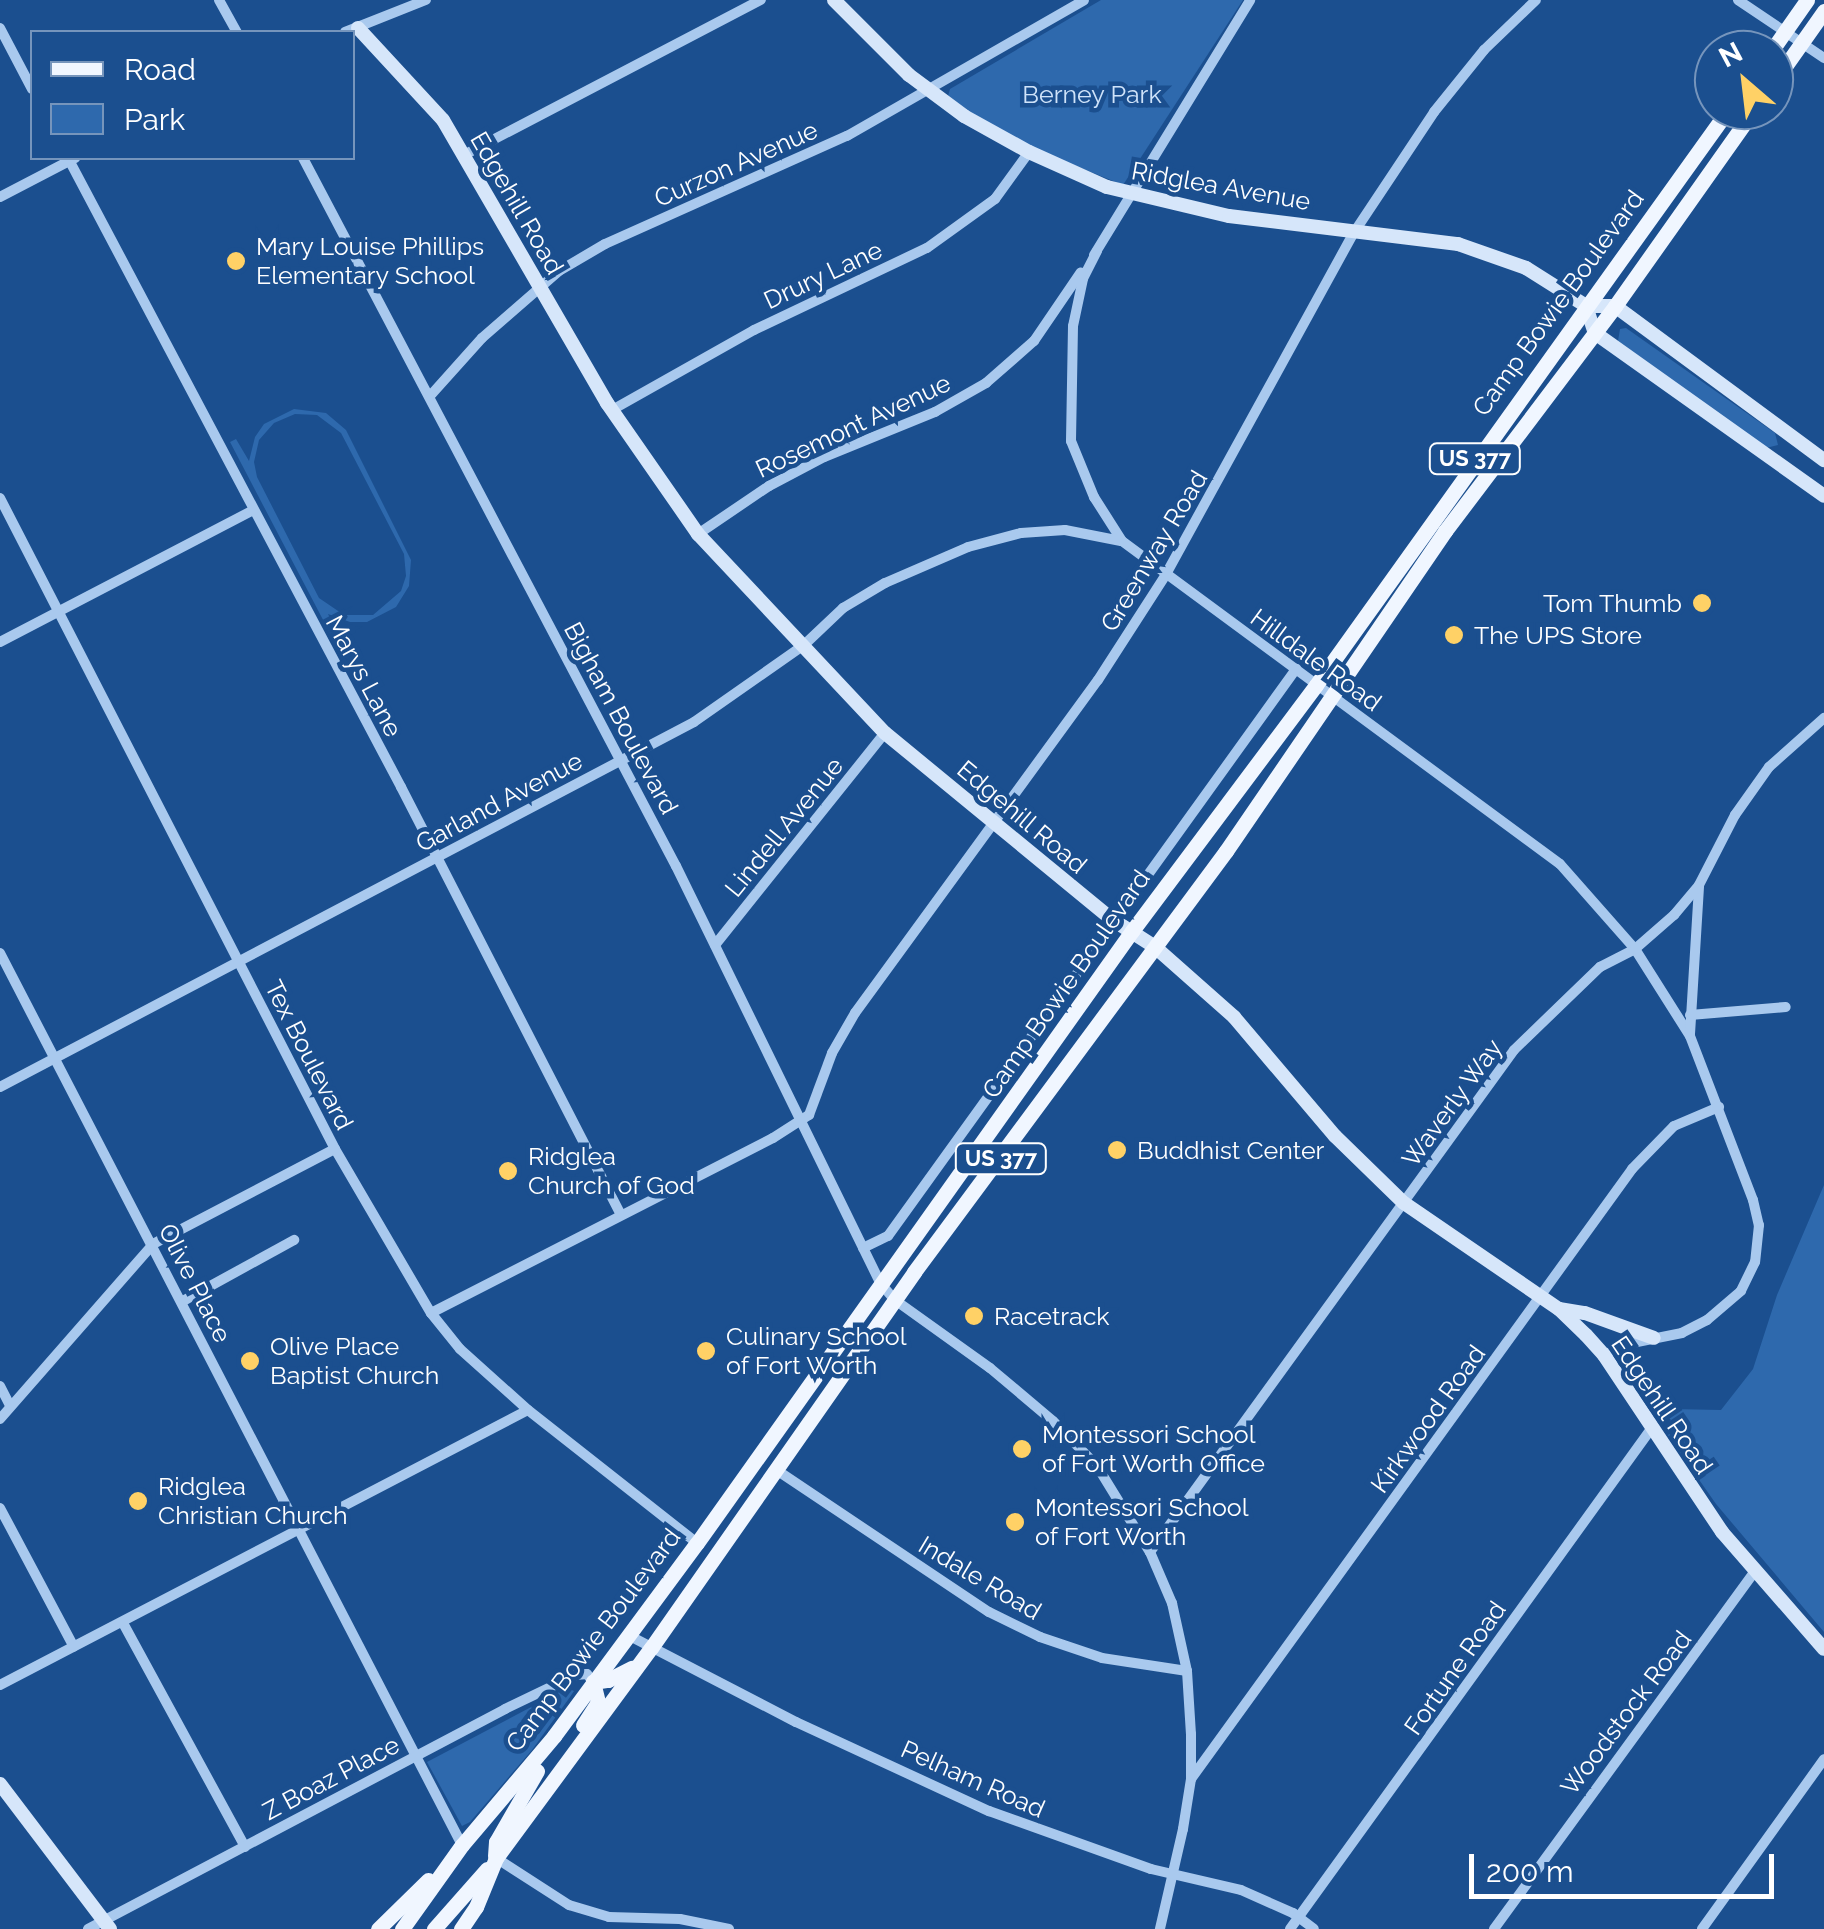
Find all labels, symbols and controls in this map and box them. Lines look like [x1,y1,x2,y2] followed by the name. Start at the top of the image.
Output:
[30,30,355,160] legend
[1694,30,1794,130] north arrow
[1713,35,1748,74] text: N
[124,52,196,87] text: Road
[1022,79,1162,109] park label: Berney Park
[124,102,185,137] text: Park
[649,114,823,214] street label: Curzon Avenue
[464,126,570,280] street label: Edgehill Road
[1129,155,1313,217] street label: Ridglea Avenue
[1466,184,1650,422] street label: Camp Bowie Boulevard
[256,232,485,291] place label: Mary Louise Phillips Elementary School
[759,234,887,316] street label: Drury Lane
[225,250,247,272] marker: Mary Louise Phillips Elementary School
[750,368,956,484] street label: Rosemont Avenue
[1428,442,1522,476] road number: US 377
[1094,465,1214,637] street label: Greenway Road
[1542,588,1682,618] place label: Tom Thumb
[1691,592,1713,614] marker: Tom Thumb
[1245,602,1387,718] street label: Hilldale Road
[319,610,409,742] street label: Marys Lane
[558,617,684,819] street label: Bigham Boulevard
[1474,620,1642,650] place label: The UPS Store
[1443,624,1465,646] marker: The UPS Store
[410,745,588,859] street label: Garland Avenue
[718,751,850,903] street label: Lindell Avenue
[951,754,1093,880] street label: Edgehill Road
[976,864,1156,1104] street label: Camp Bowie Boulevard
[258,975,360,1135] street label: Tex Boulevard
[1395,1033,1509,1173] street label: Waverly Way
[1137,1135,1324,1165] place label: Buddhist Center
[1106,1139,1128,1161] marker: Buddhist Center
[528,1142,695,1201] place label: Ridglea Church of God
[954,1142,1048,1176] road number: US 377
[497,1160,519,1182] marker: Ridglea Church of God
[152,1219,238,1347] street label: Olive Place
[994,1301,1110,1331] place label: Racetrack
[963,1305,985,1327] marker: Racetrack
[726,1322,907,1381] place label: Culinary School of Fort Worth
[1605,1330,1719,1480] street label: Edgehill Road
[270,1332,439,1391] place label: Olive Place Baptist Church
[1364,1339,1492,1499] street label: Kirkwood Road
[695,1340,717,1362] marker: Culinary School of Fort Worth
[239,1350,261,1372] marker: Olive Place Baptist Church
[1042,1420,1266,1479] place label: Montessori School of Fort Worth Office
[1011,1438,1033,1460] marker: Montessori School of Fort Worth Office
[158,1472,348,1531] place label: Ridglea Christian Church
[127,1490,149,1512] marker: Ridglea Christian Church
[1035,1493,1249,1552] place label: Montessori School of Fort Worth
[1004,1511,1026,1533] marker: Montessori School of Fort Worth
[499,1523,687,1757] street label: Camp Bowie Boulevard
[913,1530,1047,1626] street label: Indale Road
[1398,1595,1512,1741] street label: Fortune Road
[1554,1625,1698,1801] street label: Woodstock Road
[258,1730,404,1826] street label: Z Boaz Place
[896,1734,1050,1824] street label: Pelham Road
[1474,1834,1779,1896] scale bar
[1486,1854,1574,1889] text: 200 m

